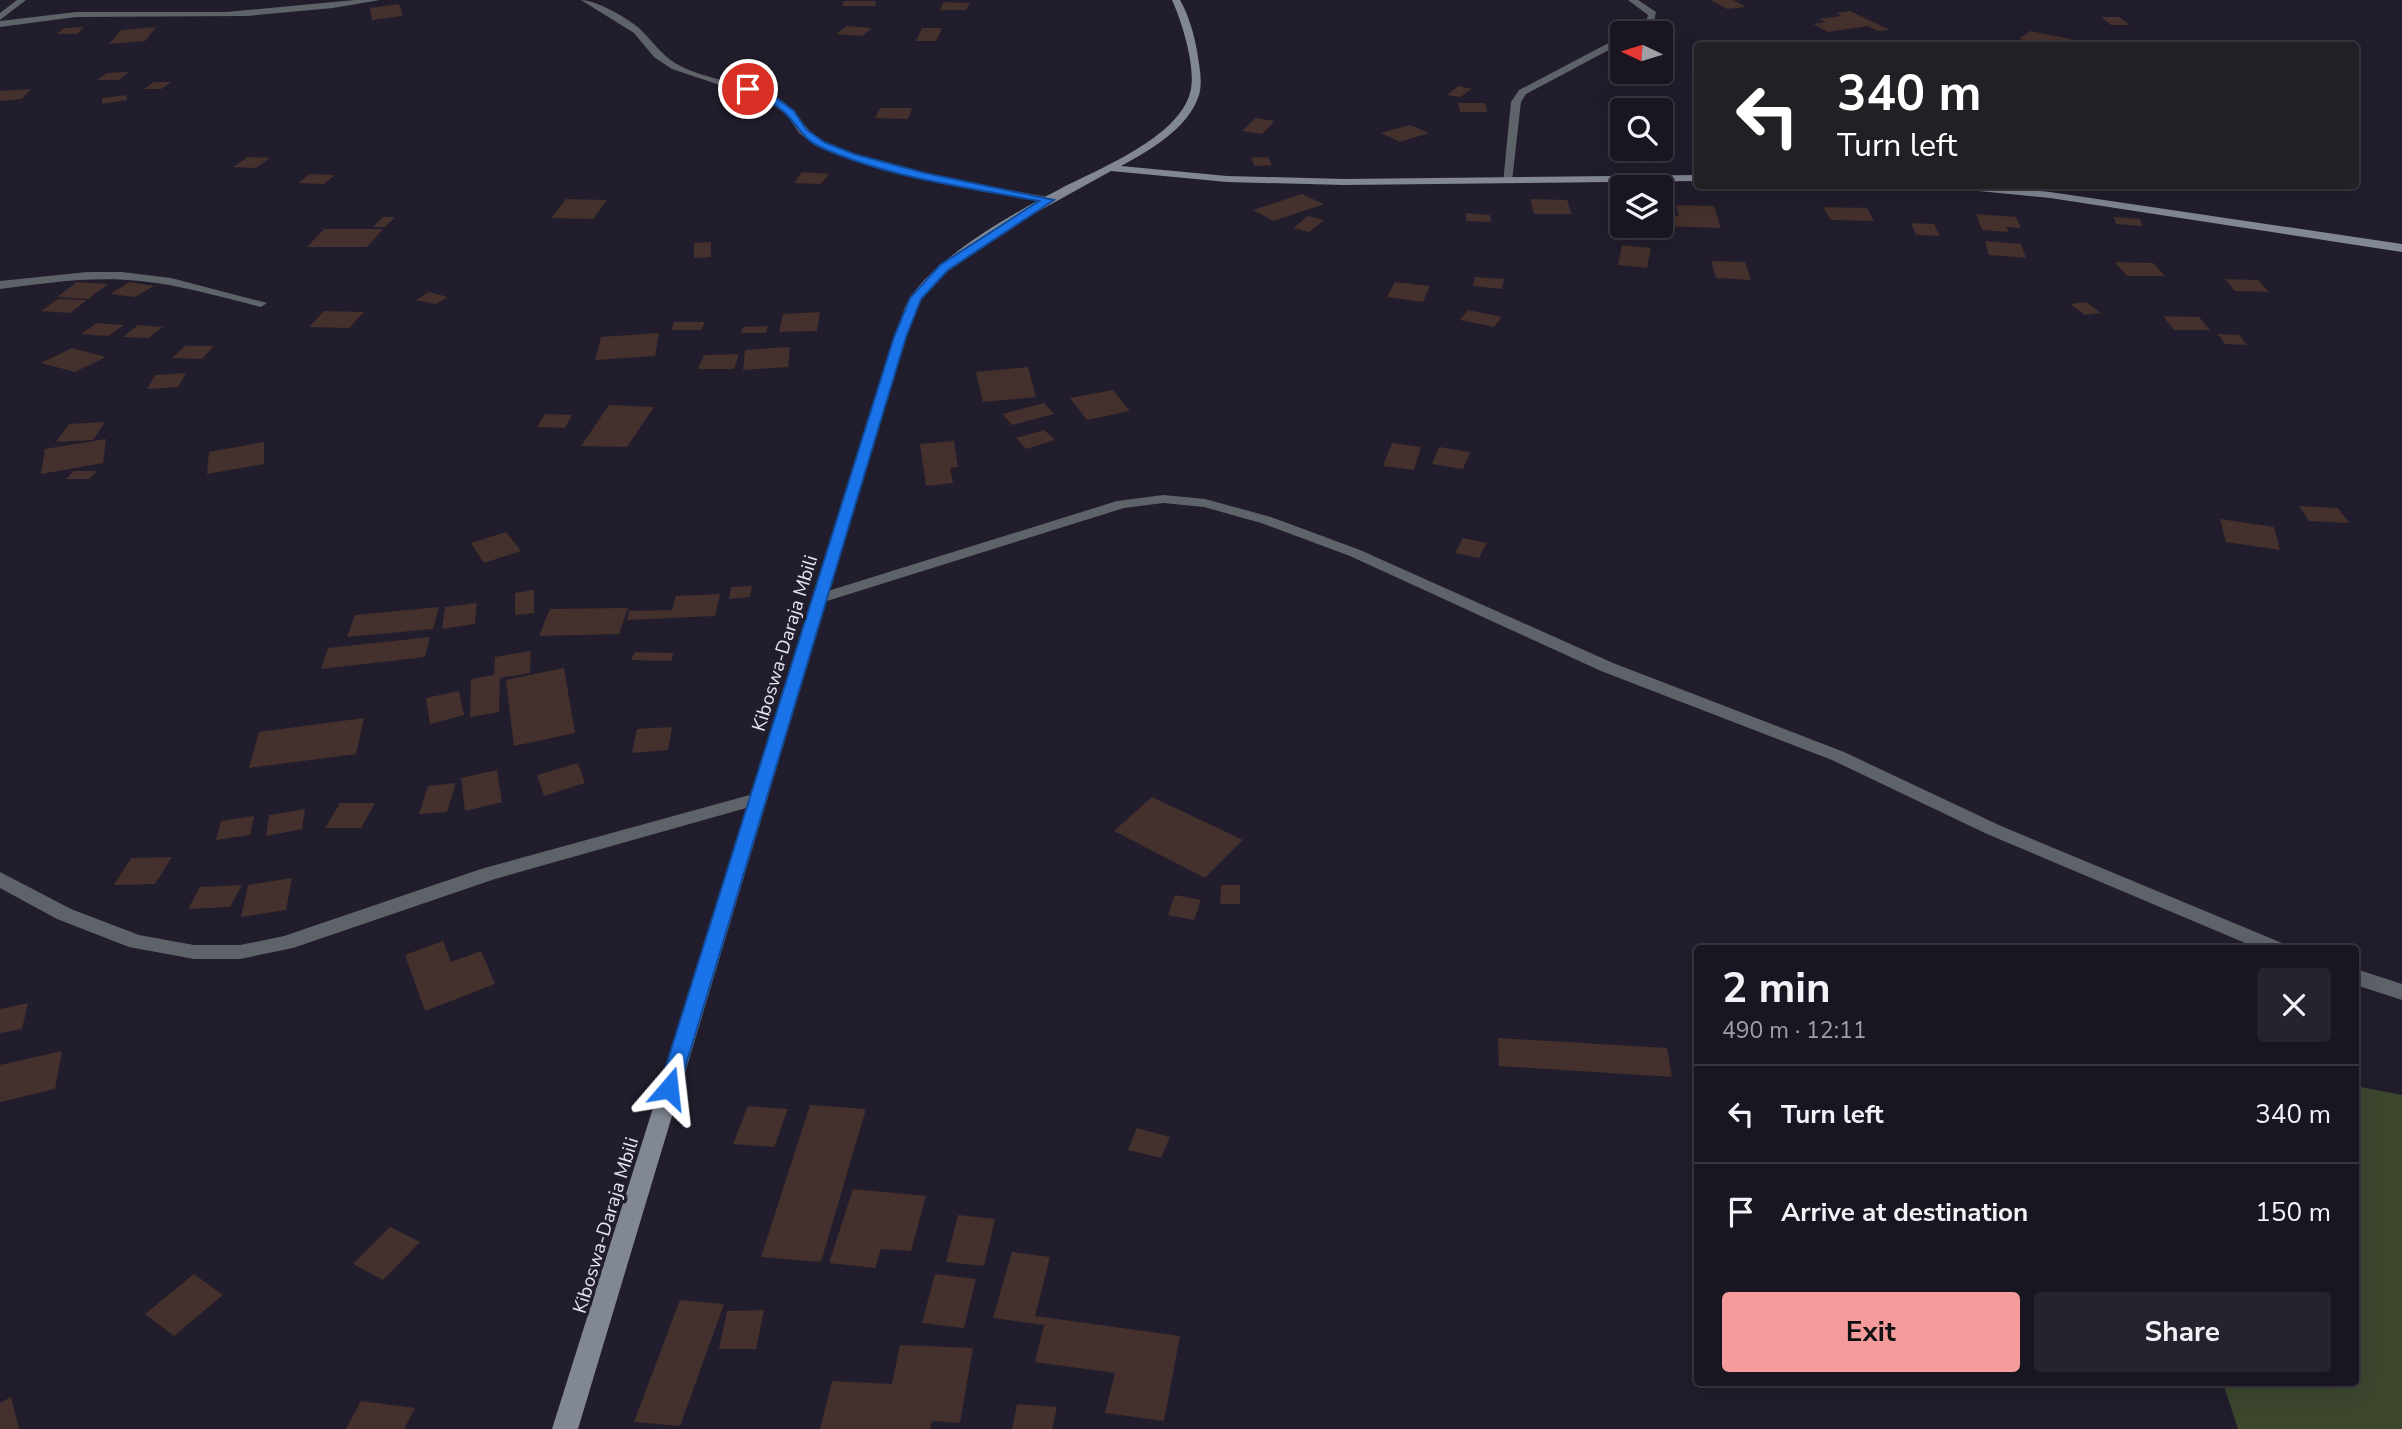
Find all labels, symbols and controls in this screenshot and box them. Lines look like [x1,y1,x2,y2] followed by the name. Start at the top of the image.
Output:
[1610,21,1673,84] north arrow
[1610,21,1673,238] map controls
[718,59,778,119] pin
[1837,60,1981,127] text: 340 m
[729,70,767,108] icon: arrive
[1722,70,1813,161] icon: left
[1610,98,1673,161] button: search
[1837,124,1957,167] text: Turn left
[1610,175,1673,238] button: layers
[746,552,824,735] street label: Kiboswa-Daraja Mbili
[1722,960,1831,1017] text: 2 min
[2257,968,2331,1042] button: close
[1722,1015,1867,1046] text: 490 m · 12:11
[632,1051,706,1125] position arrow
[1722,1095,1760,1133] icon: left
[1781,1097,1884,1132] text: Turn left
[2255,1097,2331,1132] text: 340 m
[567,1134,645,1317] street label: Kiboswa-Daraja Mbili
[1722,1193,1760,1231] icon: arrive
[1781,1195,2028,1230] text: Arrive at destination
[2255,1195,2331,1230] text: 150 m
[1722,1292,2020,1372] button: Exit
[2034,1292,2331,1372] button: Share

